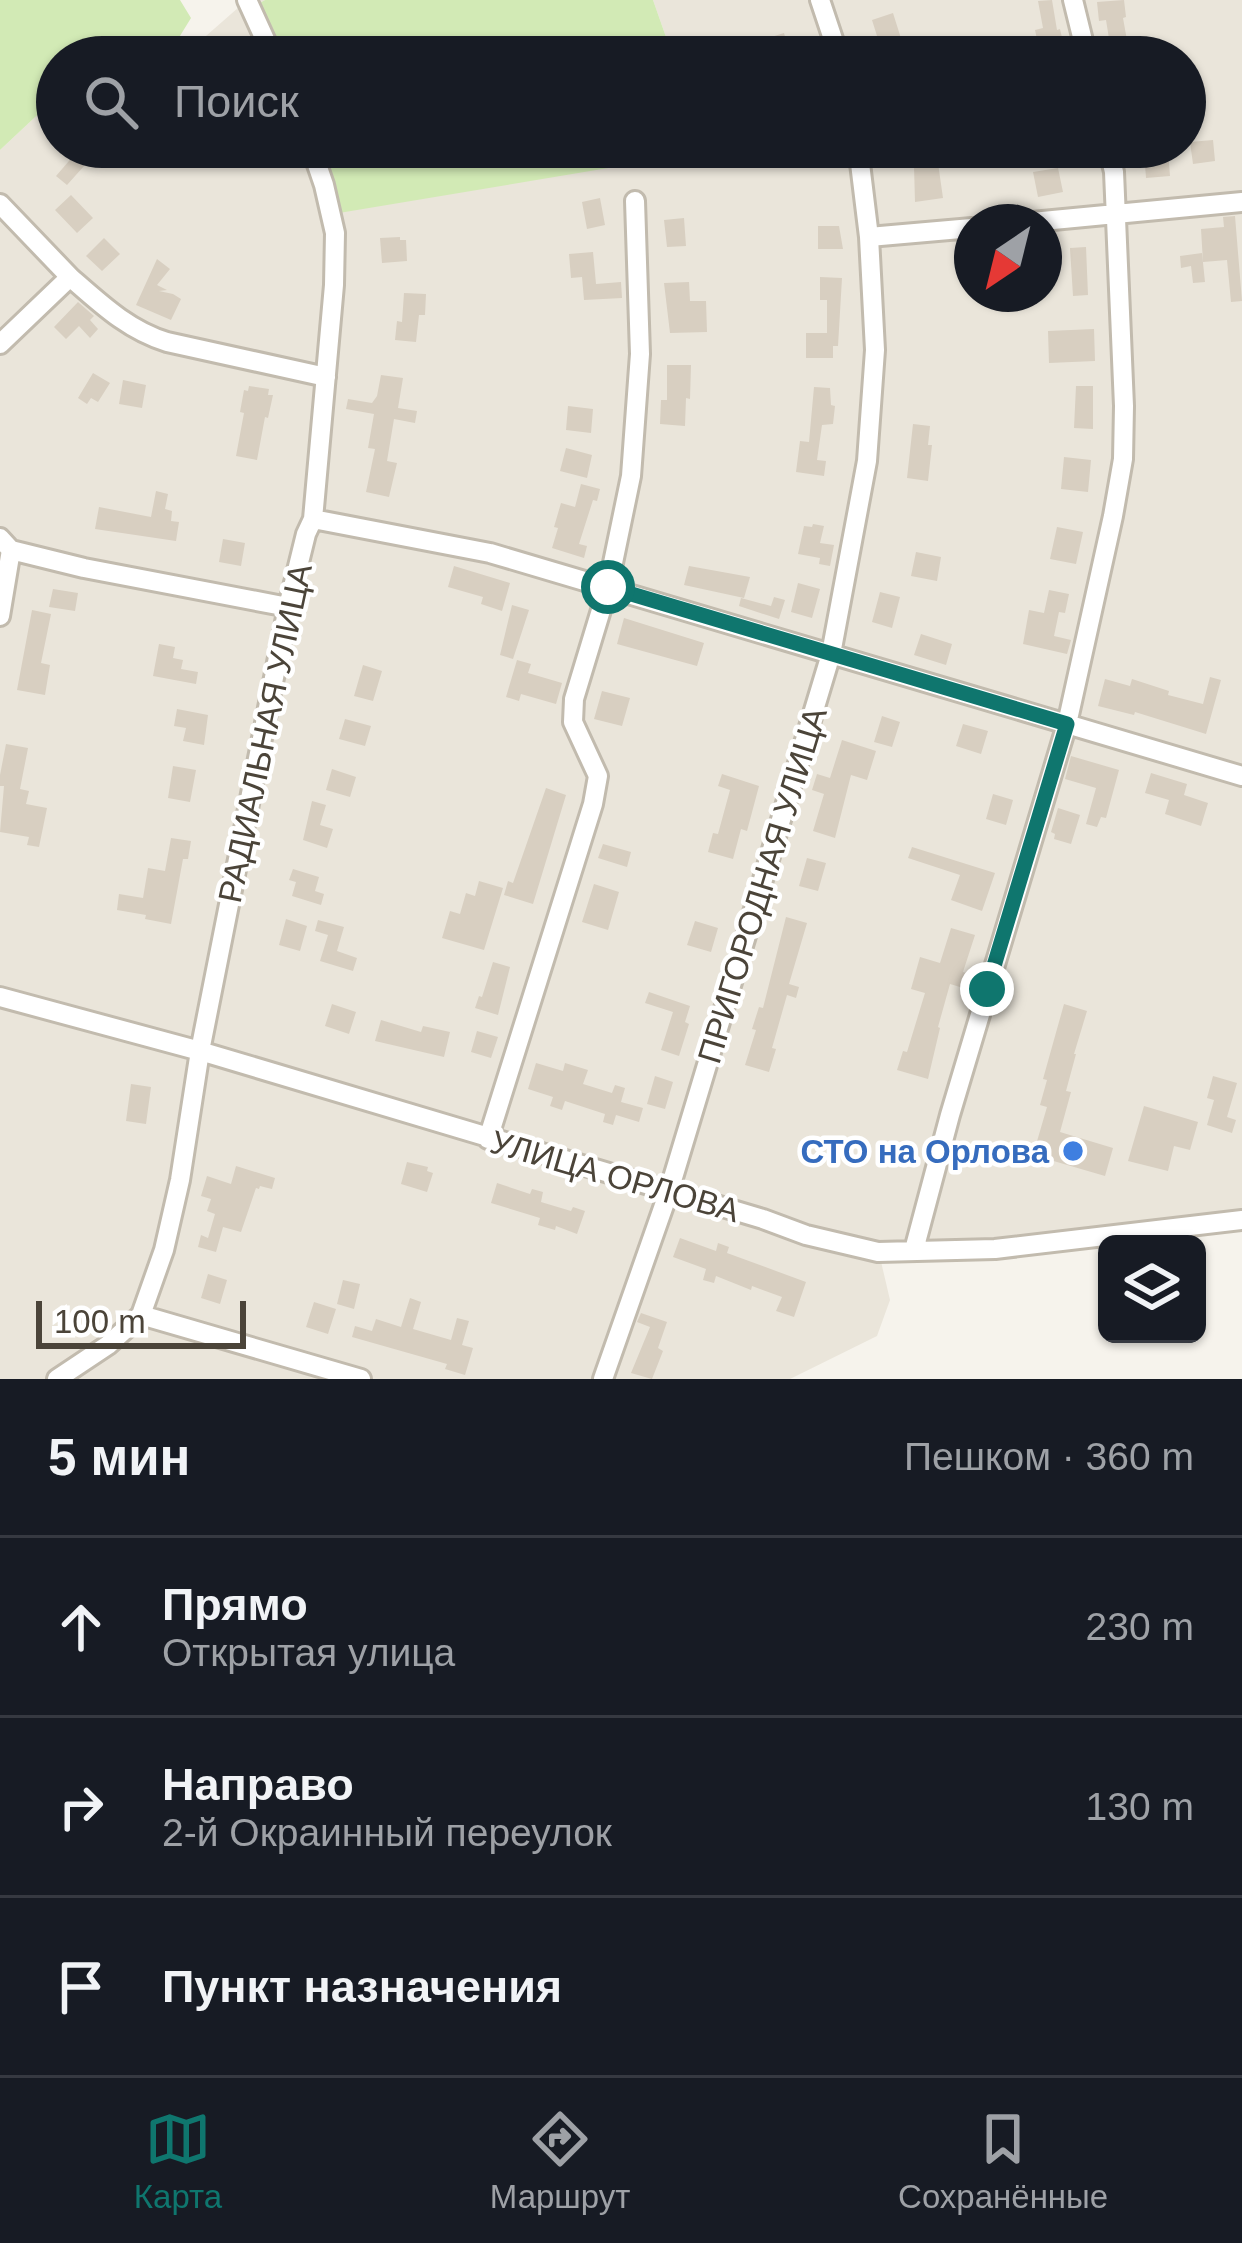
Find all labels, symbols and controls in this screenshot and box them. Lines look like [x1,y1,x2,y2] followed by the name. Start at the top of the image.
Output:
[36,36,1206,168] search box
[78,69,144,135] icon: search
[174,76,299,127] text: Поиск
[954,204,1062,312] north arrow
[211,560,319,906] street label: РАДИАЛЬНАЯ УЛИЦА
[581,560,635,614] route start
[690,703,834,1067] street label: ПРИГОРОДНАЯ УЛИЦА
[960,962,1014,1016] route end
[486,1123,744,1229] street label: УЛИЦА ОРЛОВА
[800,1133,1050,1170] place label: СТО на Орлова
[1060,1138,1086,1164] marker: СТО на Орлова
[1098,1235,1206,1343] map controls
[1098,1235,1206,1343] button: layers
[36,1295,246,1348] scale bar
[54,1303,146,1340] text: 100 m
[48,1429,190,1486] text: 5 мин
[904,1435,1194,1478] text: Пешком · 360 m
[162,1579,308,1630] text: Прямо
[48,1594,114,1660] icon: ahead
[1086,1605,1194,1648] text: 230 m
[162,1631,455,1674] text: Открытая улица
[162,1759,354,1810] text: Направо
[48,1774,114,1840] icon: right
[1086,1785,1194,1828] text: 130 m
[162,1811,612,1854] text: 2-й Окраинный переулок
[48,1954,114,2020] icon: arrive
[162,1961,562,2012] text: Пункт назначения
[134,2106,222,2216] tab: Карта
[490,2106,630,2216] tab: Маршрут
[898,2106,1108,2216] tab: Сохранённые

